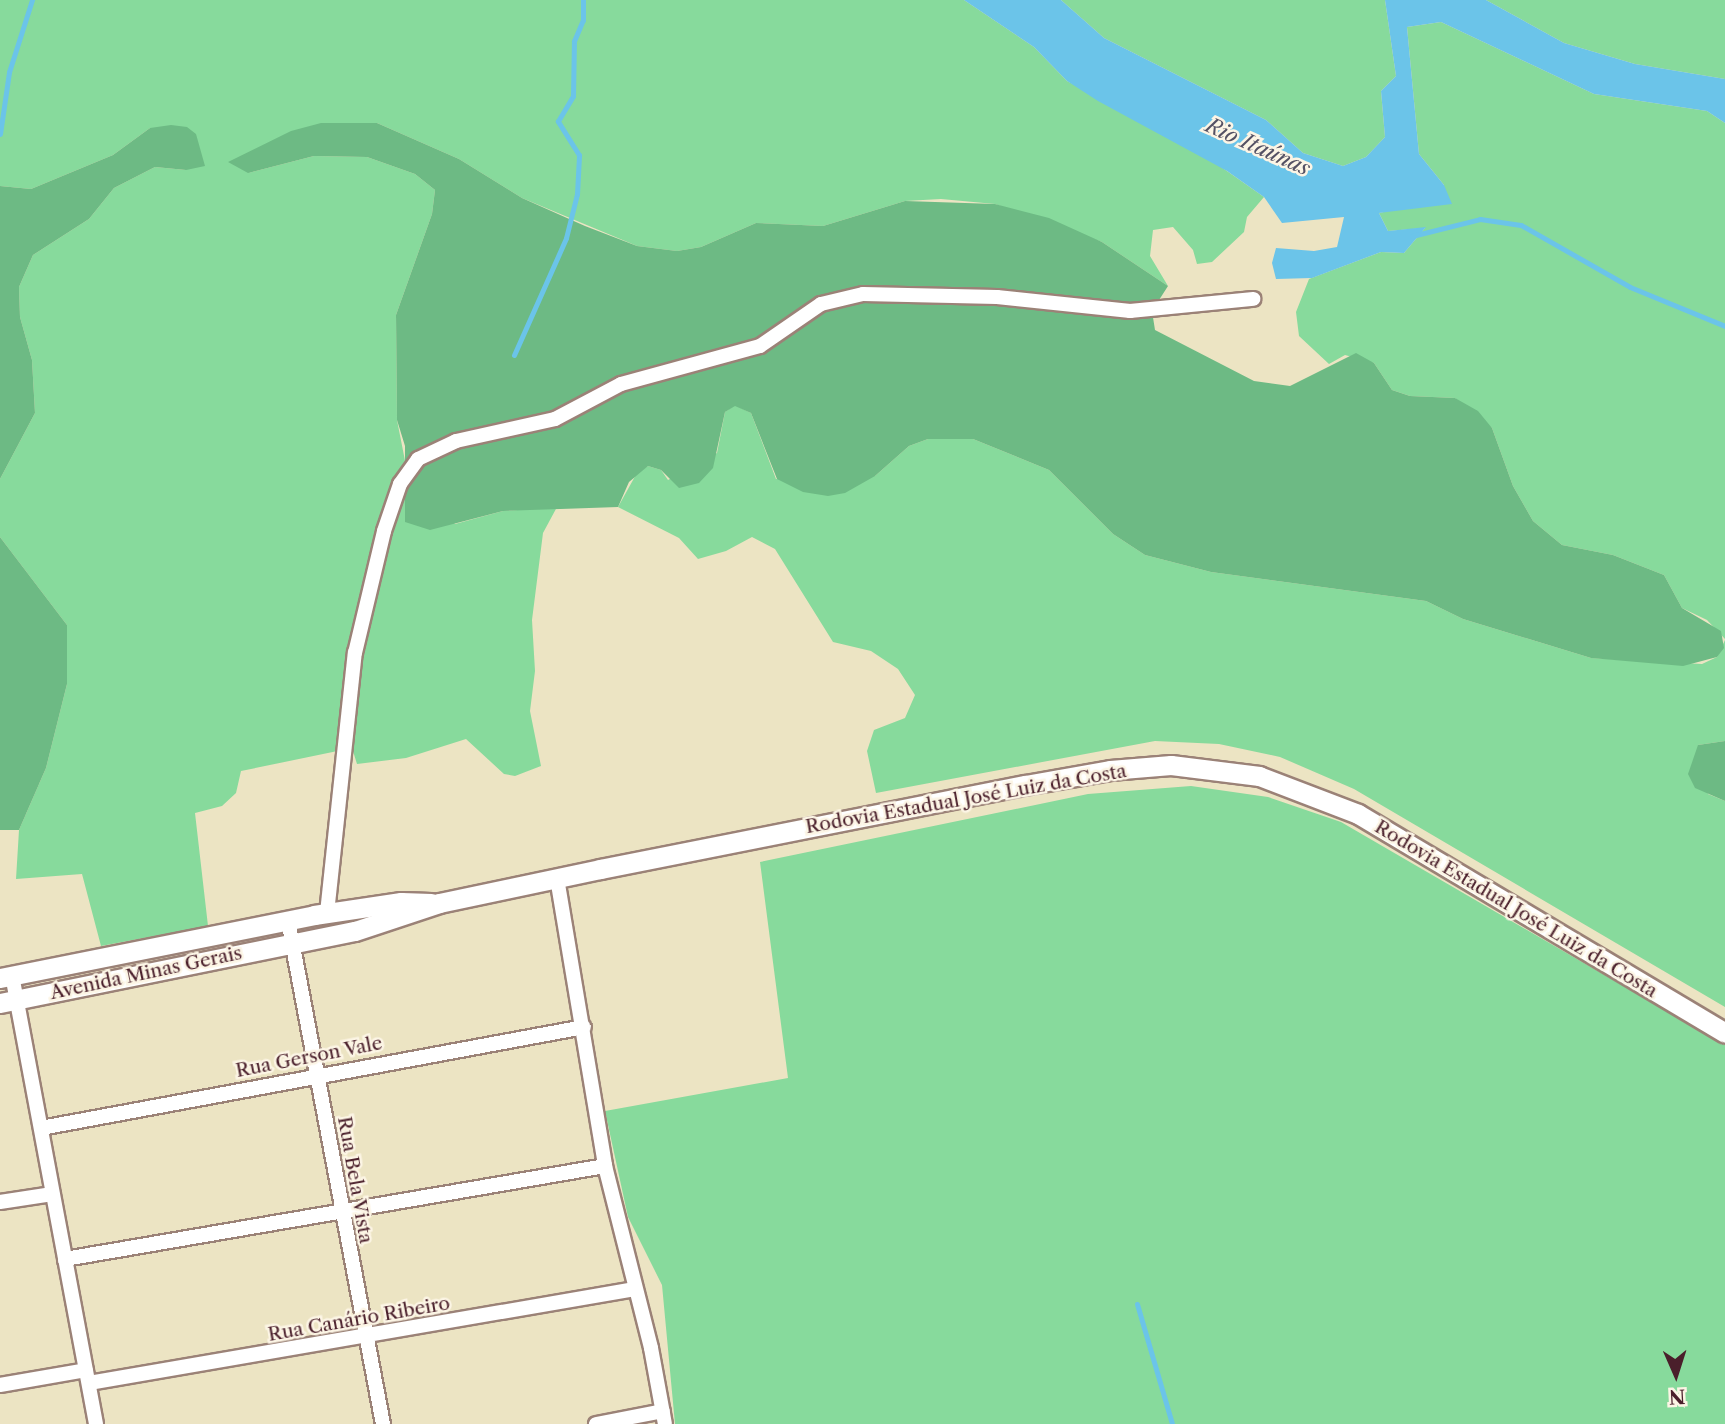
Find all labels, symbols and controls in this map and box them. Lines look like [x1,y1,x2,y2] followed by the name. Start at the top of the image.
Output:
[1202,113,1314,181] water label: Rio Itaúnas
[804,759,1128,839] street label: Rodovia Estadual José Luiz da Costa
[1370,815,1662,1003] street label: Rodovia Estadual José Luiz da Costa
[48,941,244,1005] street label: Avenida Minas Gerais
[233,1032,385,1082] street label: Rua Gerson Vale
[333,1114,377,1246] street label: Rua Bela Vista
[266,1292,452,1346] street label: Rua Canário Ribeiro
[1641,1340,1711,1410] north arrow
[1668,1385,1686,1408] text: N

